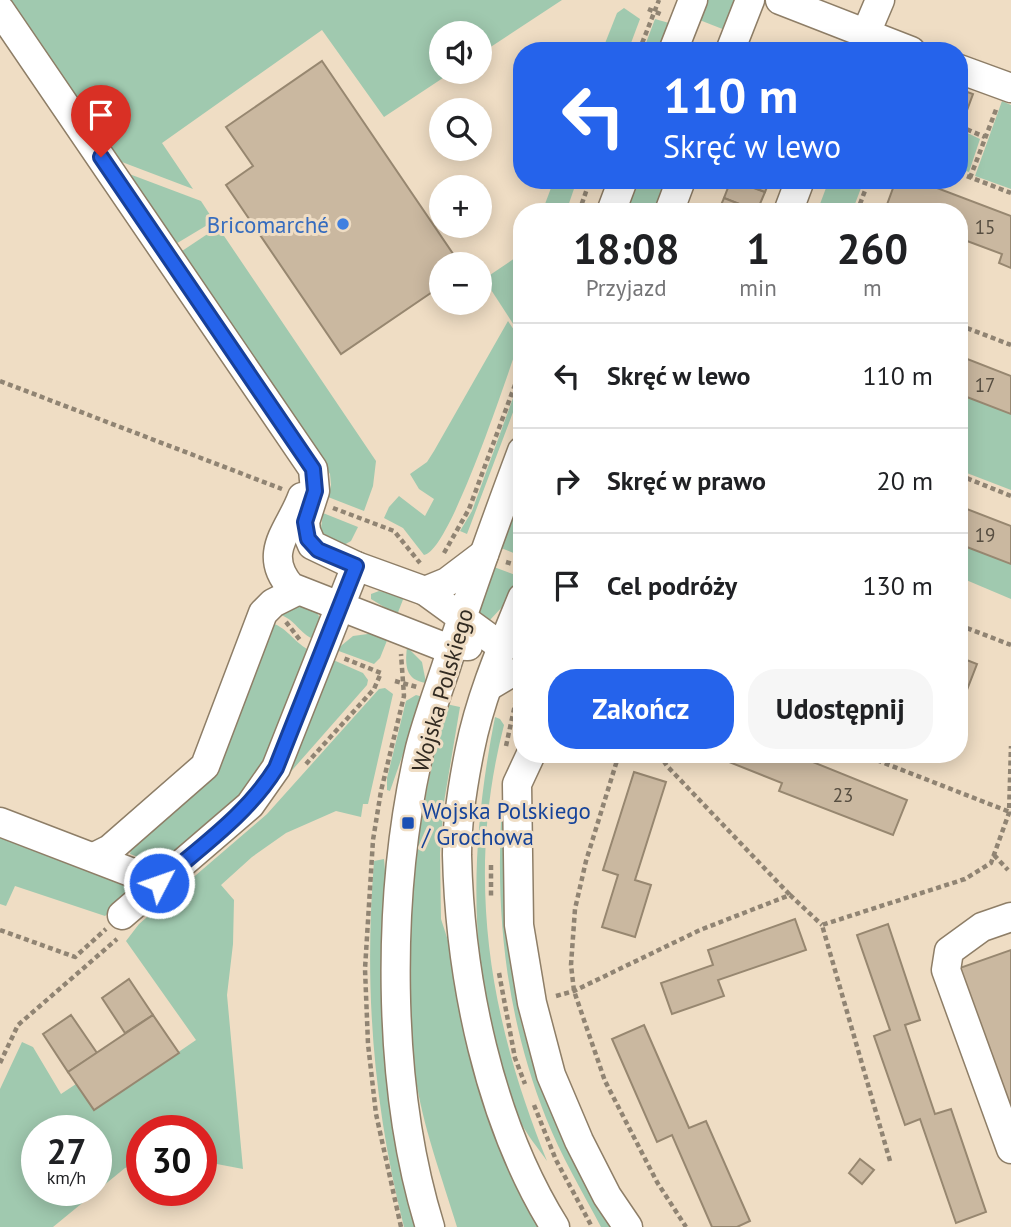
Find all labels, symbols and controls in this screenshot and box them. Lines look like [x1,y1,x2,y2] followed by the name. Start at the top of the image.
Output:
[429,21,492,315] map controls
[429,21,492,84] button: sound
[663,63,798,127] text: 110 m
[548,70,639,161] icon: left
[71,85,131,157] pin
[82,96,120,134] icon: arrive
[429,98,492,161] button: search
[663,125,841,167] text: Skręć w lewo
[429,175,492,238] button: +
[207,210,329,239] place label: Bricomarché
[975,215,995,239] house number: 15
[335,216,351,232] marker: Bricomarché
[573,221,679,276] text: 18:08
[746,221,770,276] text: 1
[837,221,908,276] text: 260
[429,252,492,315] button: −
[586,273,667,302] text: Przyjazd
[739,273,777,302] text: min
[863,273,882,302] text: m
[548,357,586,395] icon: left
[607,359,751,392] text: Skręć w lewo
[862,359,933,392] text: 110 m
[975,373,995,397] house number: 17
[548,462,586,500] icon: right
[607,464,766,497] text: Skręć w prawo
[877,464,933,497] text: 20 m
[975,523,995,547] house number: 19
[548,567,586,605] icon: arrive
[607,569,737,602] text: Cel podróży
[862,569,933,602] text: 130 m
[405,605,479,775] street label: Wojska Polskiego
[548,669,734,749] button: Zakończ
[748,669,933,749] button: Udostępnij
[833,783,853,807] house number: 23
[421,796,591,851] place label: Wojska Polskiego / Grochowa
[400,815,416,831] marker: Wojska Polskiego / Grochowa
[122,846,196,920] position arrow
[126,1115,217,1206] speed limit sign: 30
[47,1128,86,1174] text: 27
[47,1166,86,1189] text: km/h

